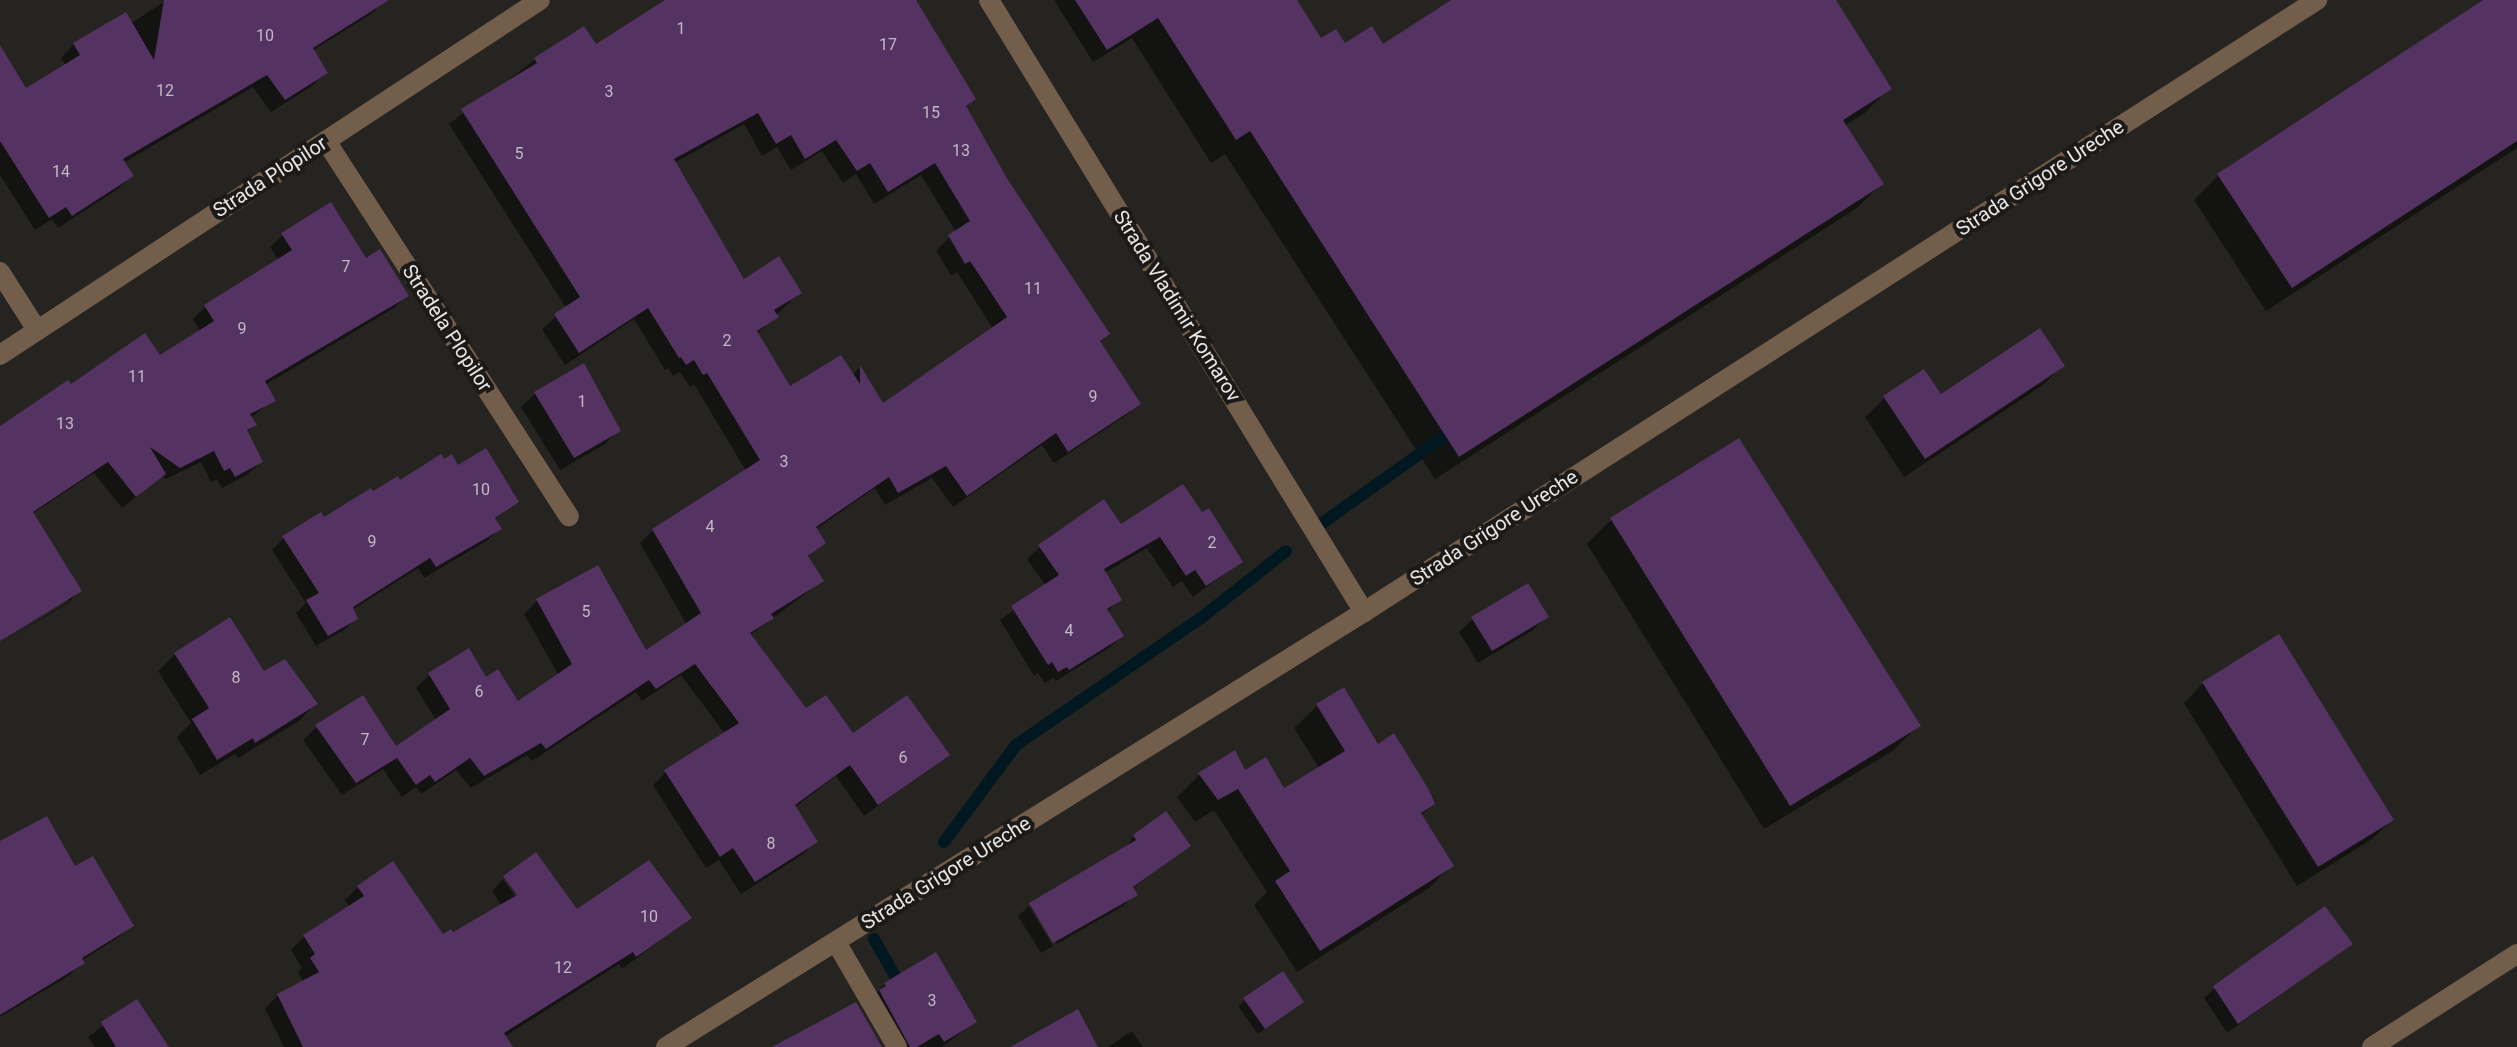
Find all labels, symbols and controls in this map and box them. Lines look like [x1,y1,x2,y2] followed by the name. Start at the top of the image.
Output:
[677,19,685,39] house number: 1
[256,26,274,46] house number: 10
[879,35,897,55] house number: 17
[156,81,174,101] house number: 12
[605,82,613,102] house number: 3
[922,103,940,123] house number: 15
[1952,115,2128,241] street label: Strada Grigore Ureche
[209,131,331,223] street label: Strada Plopilor
[952,141,970,161] house number: 13
[515,144,523,164] house number: 5
[52,162,70,182] house number: 14
[1108,206,1246,406] street label: Strada Vladimir Komarov
[342,257,350,277] house number: 7
[397,260,497,396] street label: Stradela Plopilor
[1024,279,1042,299] house number: 11
[238,319,246,339] house number: 9
[723,331,731,351] house number: 2
[128,367,146,387] house number: 11
[1089,387,1097,407] house number: 9
[578,392,586,412] house number: 1
[56,414,74,434] house number: 13
[780,452,788,472] house number: 3
[1406,465,1582,591] street label: Strada Grigore Ureche
[472,480,490,500] house number: 10
[706,517,714,537] house number: 4
[368,532,376,552] house number: 9
[1208,533,1216,553] house number: 2
[582,602,590,622] house number: 5
[1065,621,1073,641] house number: 4
[232,668,240,688] house number: 8
[475,682,483,702] house number: 6
[361,730,369,750] house number: 7
[899,748,907,768] house number: 6
[857,811,1035,935] street label: Strada Grigore Ureche
[767,834,775,854] house number: 8
[640,907,658,927] house number: 10
[554,958,572,978] house number: 12
[928,991,936,1011] house number: 3

